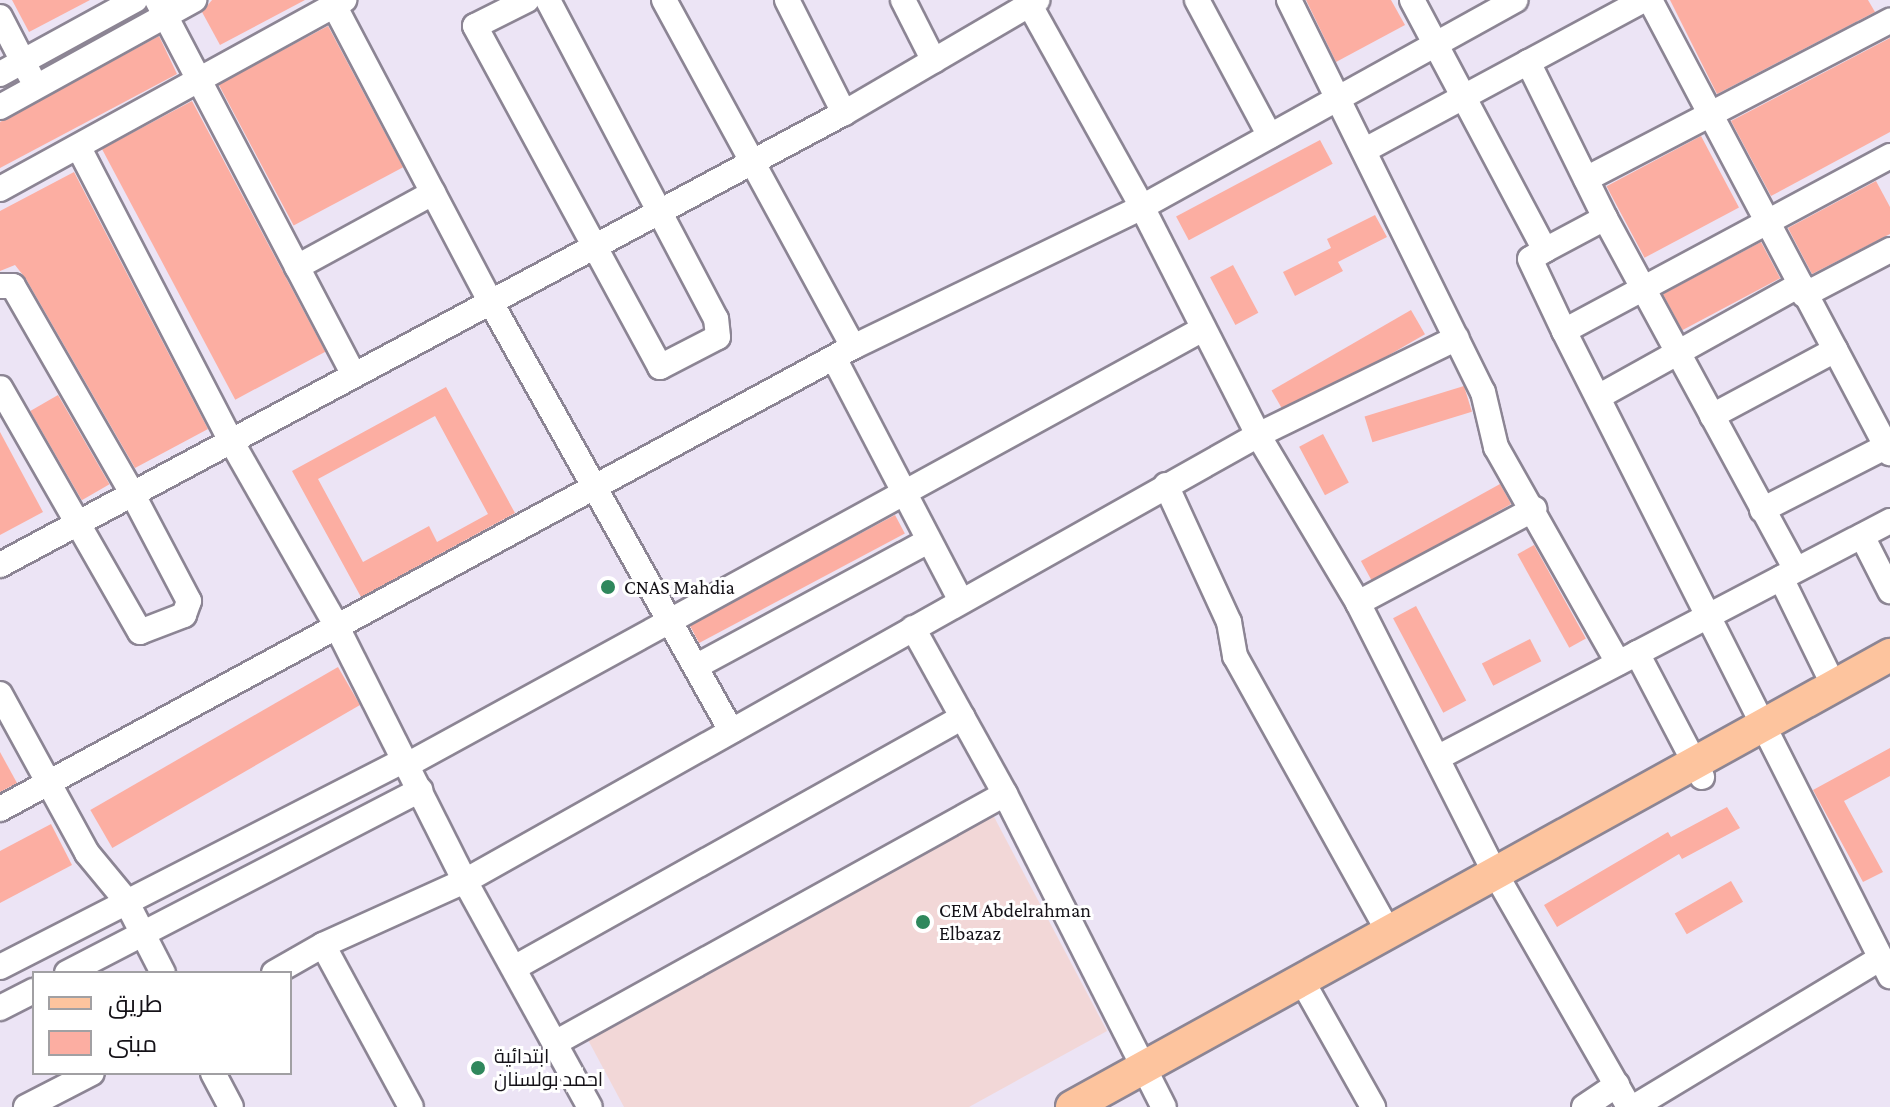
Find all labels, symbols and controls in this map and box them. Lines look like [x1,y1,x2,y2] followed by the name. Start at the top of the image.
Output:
[624,575,735,599] place label: CNAS Mahdia
[599,578,617,596] marker: CNAS Mahdia
[939,898,1091,945] place label: CEM Abdelrahman Elbazaz
[914,913,932,931] marker: CEM Abdelrahman Elbazaz
[32,971,292,1075] legend
[108,990,163,1017] text: طريق
[108,1030,157,1057] text: مبنى
[494,1044,603,1091] place label: ابتدائية احمد بولسنان
[469,1059,487,1077] marker: ابتدائية احمد بولسنان

